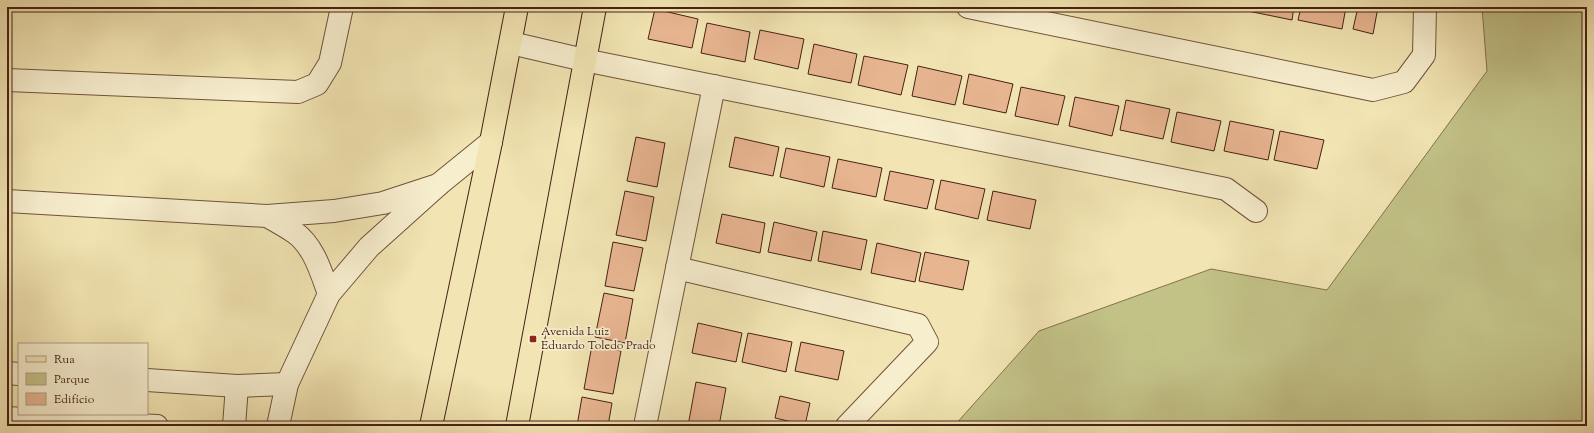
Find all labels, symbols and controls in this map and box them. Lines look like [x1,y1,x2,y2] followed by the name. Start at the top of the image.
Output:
[541,323,656,355] place label: Avenida Luiz Eduardo Toledo Prado
[528,334,538,344] marker: Avenida Luiz Eduardo Toledo Prado
[18,343,148,415] legend
[54,351,75,369] text: Rua
[54,371,90,389] text: Parque
[54,391,95,409] text: Edifício

